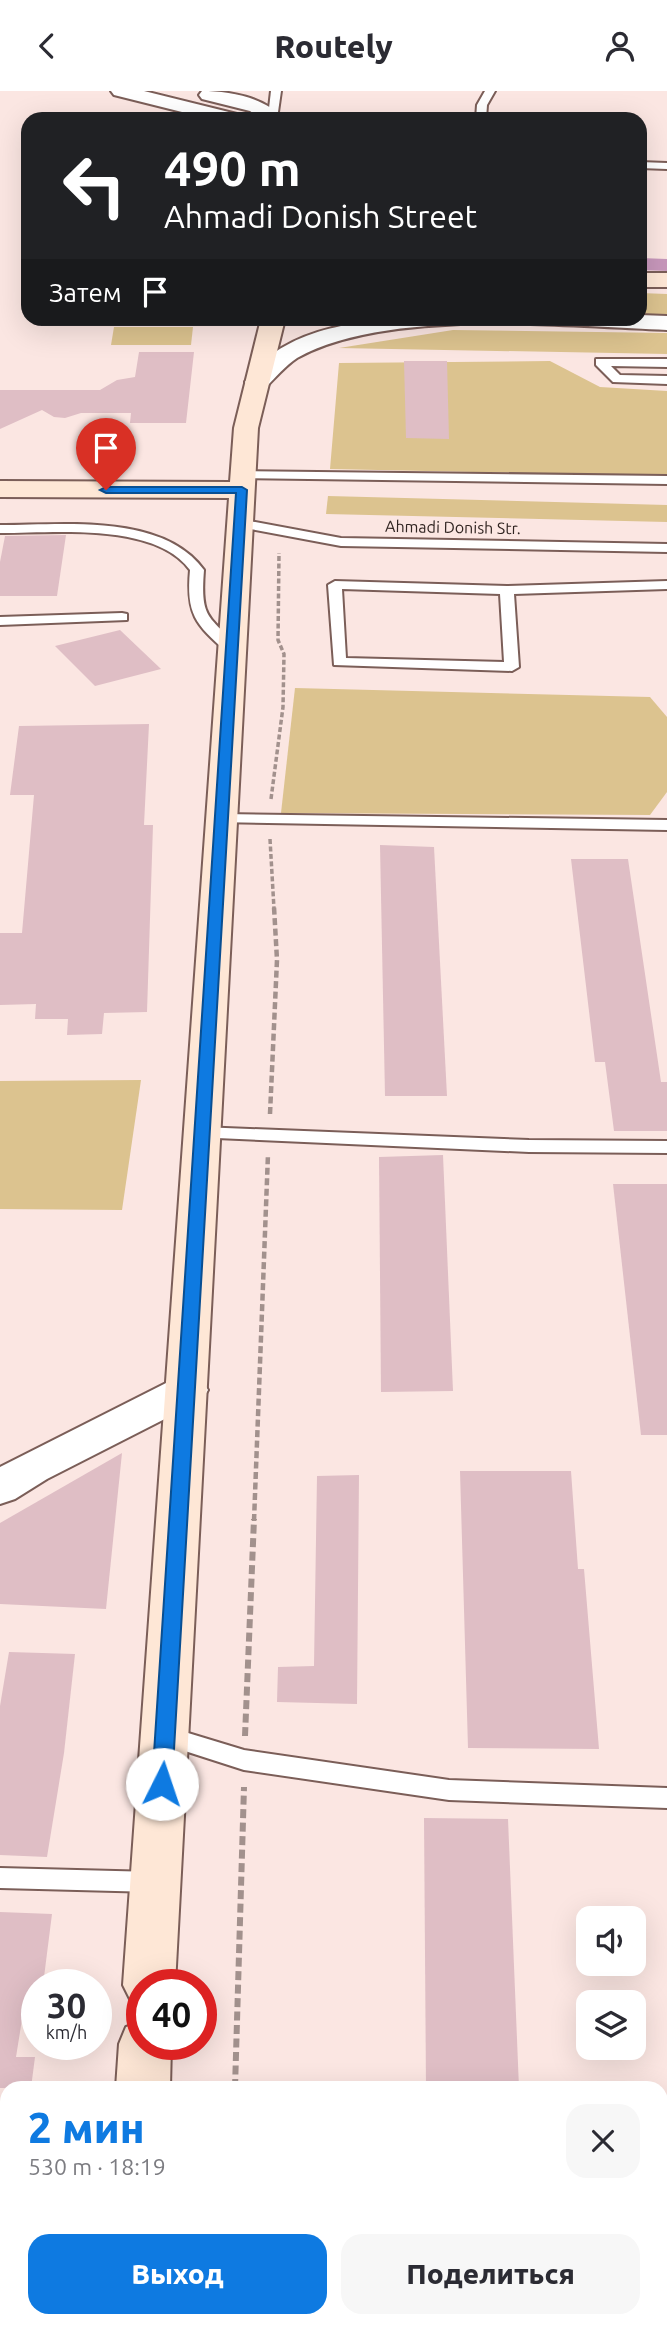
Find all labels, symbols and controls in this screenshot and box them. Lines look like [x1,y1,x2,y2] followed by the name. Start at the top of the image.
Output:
[28,27,66,65] icon: back
[601,27,639,65] icon: person
[274,28,393,64] text: Routely
[49,140,140,231] icon: left
[164,140,301,195] text: 490 m
[164,198,477,234] text: Ahmadi Donish Street
[136,273,174,311] icon: arrive
[49,278,122,307] text: Затем
[76,418,136,490] pin
[87,429,125,467] icon: arrive
[385,517,521,537] street label: Ahmadi Donish Str.
[125,1747,199,1821] position arrow
[576,1906,646,2060] map controls
[576,1906,646,1976] button: sound
[126,1969,217,2060] speed limit sign: 40
[47,1985,86,2025] text: 30
[576,1990,646,2060] button: layers
[46,2022,87,2042] text: km/h
[28,2104,145,2151] text: 2 мин
[566,2104,640,2178] button: close
[28,2154,166,2179] text: 530 m · 18:19
[28,2234,327,2314] button: Выход
[341,2234,640,2314] button: Поделиться

